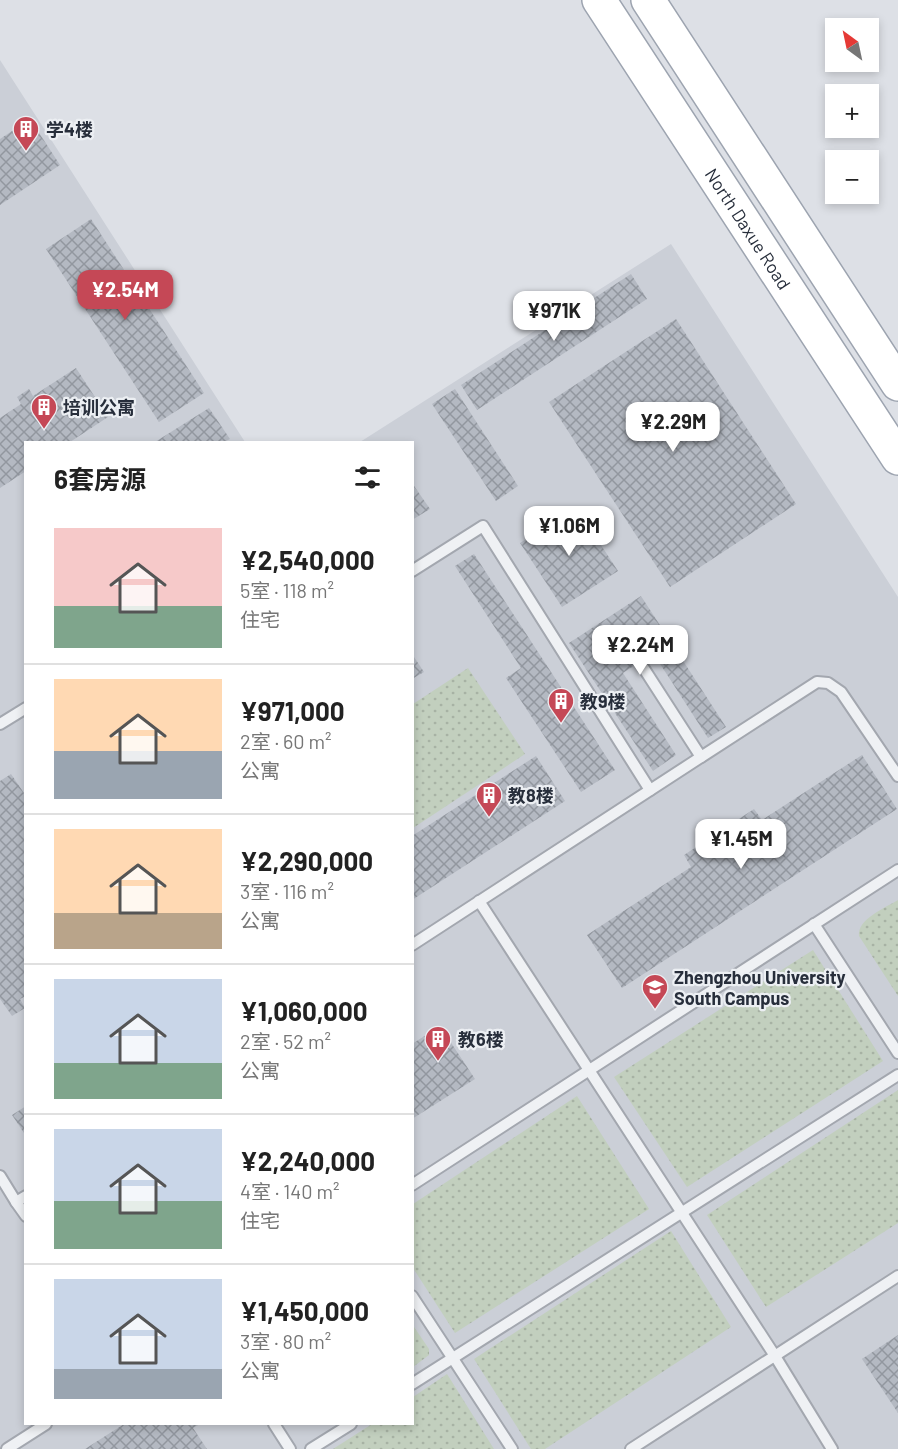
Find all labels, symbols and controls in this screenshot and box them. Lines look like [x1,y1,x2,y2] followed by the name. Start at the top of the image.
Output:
[825,18,879,72] north arrow
[825,18,879,204] map controls
[825,84,879,138] button: +
[11,114,41,152] building icon: 学4楼
[46,118,93,140] place label: 学4楼
[825,150,879,204] button: −
[701,164,796,293] street label: North Daxue Road
[76,270,174,321] pin: ¥2.54M
[91,277,159,301] text: ¥2.54M
[512,291,596,342] pin: ¥971K
[527,298,581,322] text: ¥971K
[29,392,59,430] building icon: 培训公寓
[63,396,135,418] place label: 培训公寓
[624,402,722,453] pin: ¥2.29M
[640,409,706,433] text: ¥2.29M
[351,461,384,494] icon: filters
[54,463,146,494] text: 6套房源
[520,506,618,557] pin: ¥1.06M
[538,513,600,537] text: ¥1.06M
[240,544,375,575] text: ¥2,540,000
[102,552,174,624] icon: home
[240,578,334,602] text: 5室 · 118 m²
[240,607,280,631] text: 住宅
[591,625,689,676] pin: ¥2.24M
[606,632,674,656] text: ¥2.24M
[546,686,576,724] building icon: 教9楼
[580,690,626,712] place label: 教9楼
[240,695,345,726] text: ¥971,000
[102,703,174,775] icon: home
[240,729,332,753] text: 2室 · 60 m²
[240,758,280,782] text: 公寓
[474,780,504,818] building icon: 教8楼
[508,784,554,806] place label: 教8楼
[692,819,790,870] pin: ¥1.45M
[709,826,773,850] text: ¥1.45M
[240,845,373,876] text: ¥2,290,000
[102,853,174,925] icon: home
[240,879,334,903] text: 3室 · 116 m²
[240,908,280,932] text: 公寓
[674,966,846,1009] place label: Zhengzhou University South Campus
[640,972,670,1010] school or university icon: Zhengzhou University South Campus
[240,995,368,1026] text: ¥1,060,000
[102,1003,174,1075] icon: home
[423,1024,453,1062] building icon: 教6楼
[458,1028,504,1050] place label: 教6楼
[240,1029,331,1053] text: 2室 · 52 m²
[240,1058,280,1082] text: 公寓
[240,1145,375,1176] text: ¥2,240,000
[102,1153,174,1225] icon: home
[240,1179,340,1203] text: 4室 · 140 m²
[240,1208,280,1232] text: 住宅
[240,1295,369,1326] text: ¥1,450,000
[102,1303,174,1375] icon: home
[240,1329,331,1353] text: 3室 · 80 m²
[240,1358,280,1382] text: 公寓

